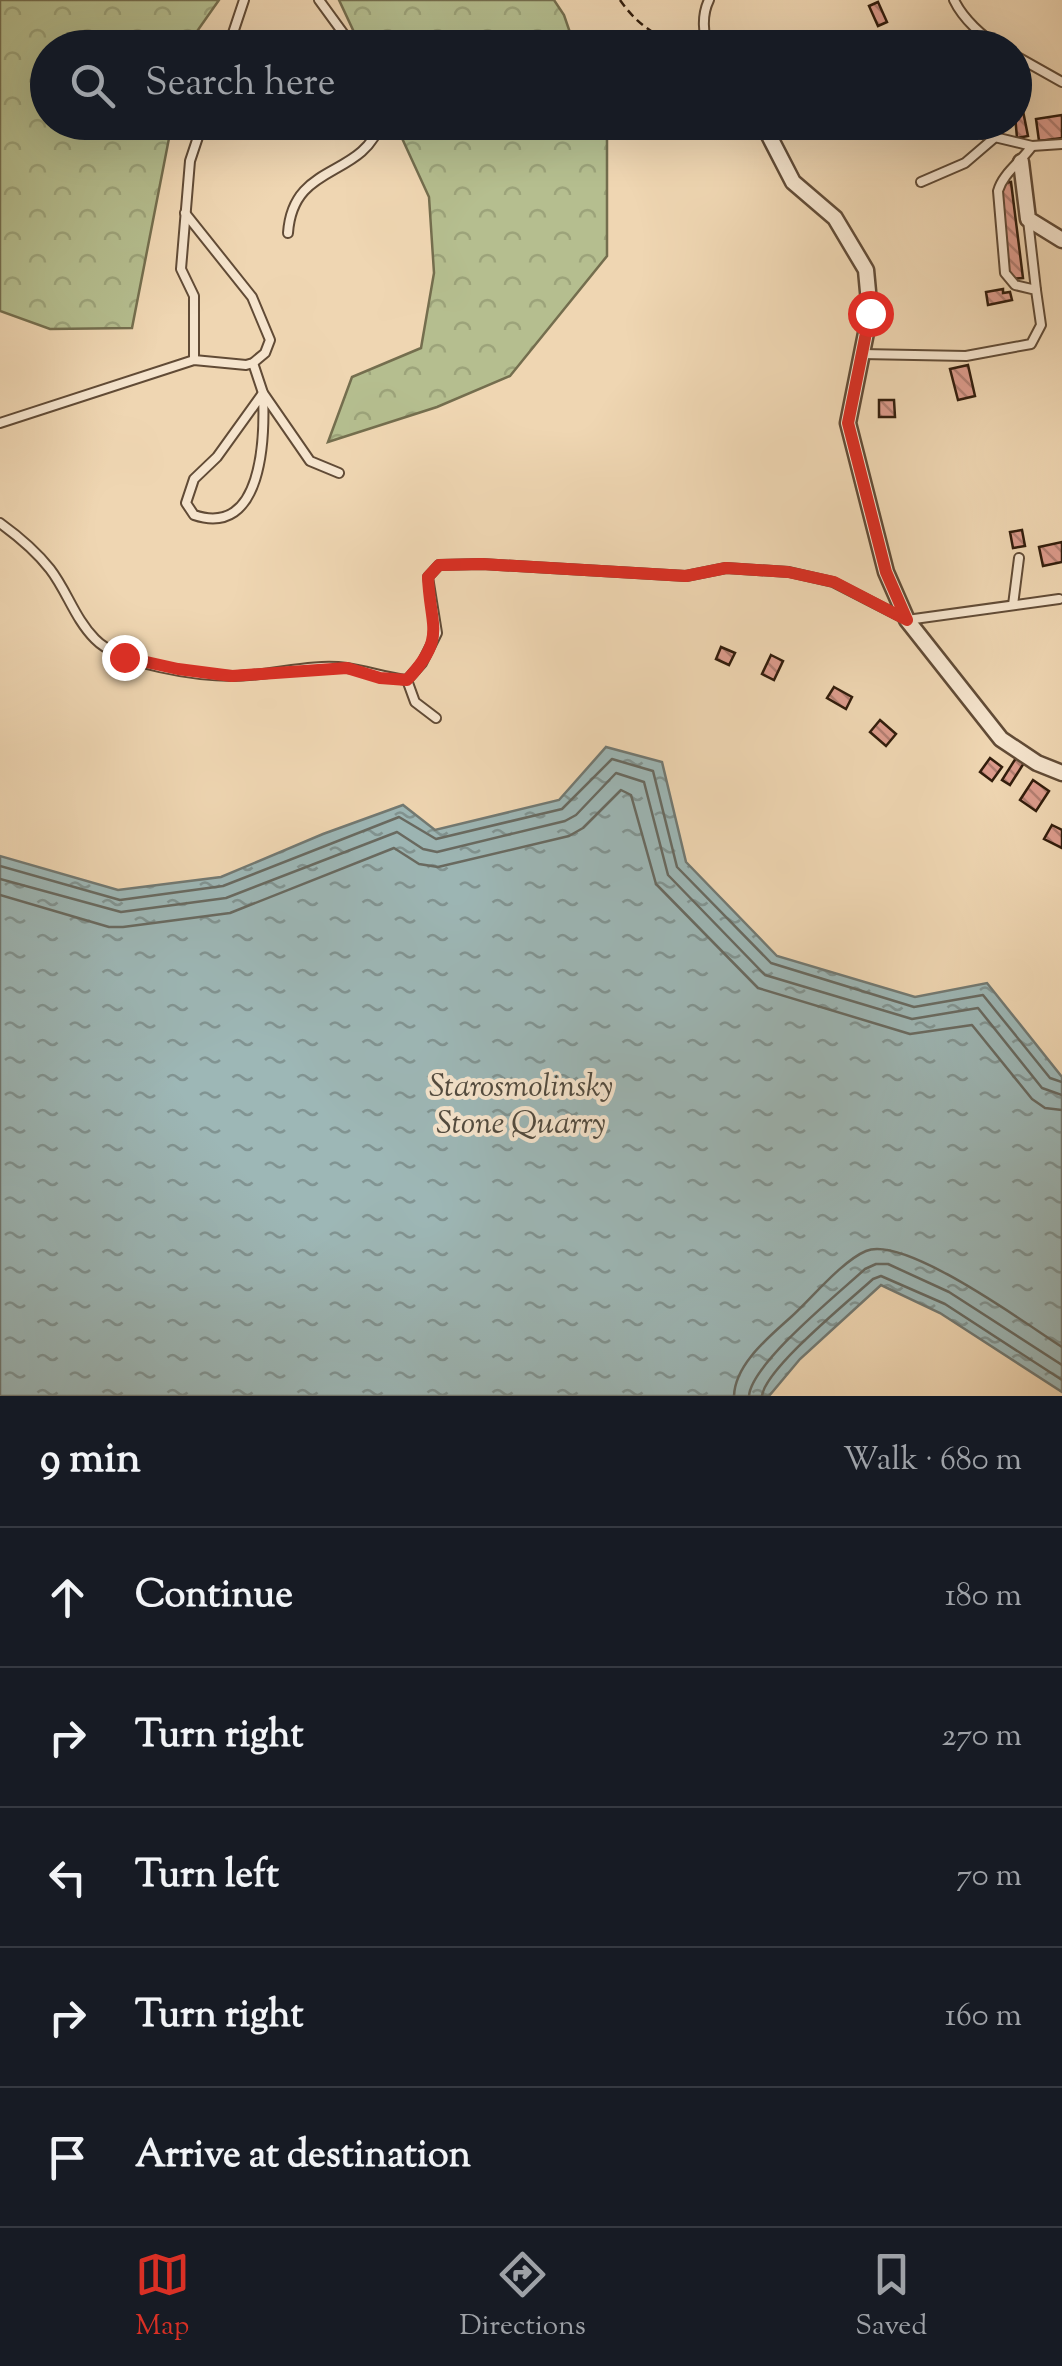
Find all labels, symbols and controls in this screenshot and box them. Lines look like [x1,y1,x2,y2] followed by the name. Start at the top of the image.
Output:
[30,30,1032,140] search box
[65,58,120,113] icon: search
[145,58,336,112] text: Search here
[848,291,894,337] route start
[102,635,148,681] route end
[429,1065,613,1148] water label: Starosmolinsky Stone Quarry
[40,1431,141,1491] text: 9 min
[843,1438,1022,1484] text: Walk · 680 m
[40,1570,95,1625] icon: ahead
[135,1570,293,1624] text: Continue
[945,1574,1022,1620] text: 180 m
[40,1710,95,1765] icon: right
[135,1710,303,1764] text: Turn right
[941,1714,1022,1760] text: 270 m
[40,1850,95,1905] icon: left
[135,1850,279,1904] text: Turn left
[956,1854,1022,1900] text: 70 m
[40,1990,95,2045] icon: right
[135,1990,303,2044] text: Turn right
[945,1994,1022,2040] text: 160 m
[40,2130,95,2185] icon: arrive
[135,2130,471,2184] text: Arrive at destination
[135,2247,190,2347] tab: Map
[459,2247,586,2347] tab: Directions
[855,2247,927,2347] tab: Saved

